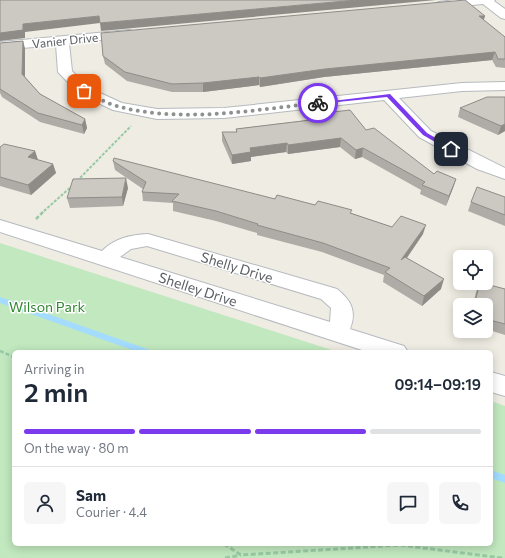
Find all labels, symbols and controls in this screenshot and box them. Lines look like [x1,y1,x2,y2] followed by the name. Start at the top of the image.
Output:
[31,30,99,50] street label: Vanier Drive
[67,74,101,108] pin
[73,80,95,102] icon: bag
[298,83,338,123] courier
[307,92,329,114] icon: bike
[434,132,468,166] pin
[440,138,462,160] icon: home
[199,248,275,286] street label: Shelly Drive
[453,250,493,338] map controls
[453,250,493,290] button: locate
[157,268,239,310] street label: Shelley Drive
[9,298,85,315] park label: Wilson Park
[453,298,493,338] button: layers
[24,361,84,377] text: Arriving in
[394,375,481,393] text: 09:14–09:19
[24,376,88,407] text: 2 min
[24,440,129,456] text: On the way · 80 m
[24,482,66,524] button: person
[387,482,429,524] button: chat
[439,482,481,524] button: phone
[76,486,106,504] text: Sam
[76,504,147,520] text: Courier · 4.4

